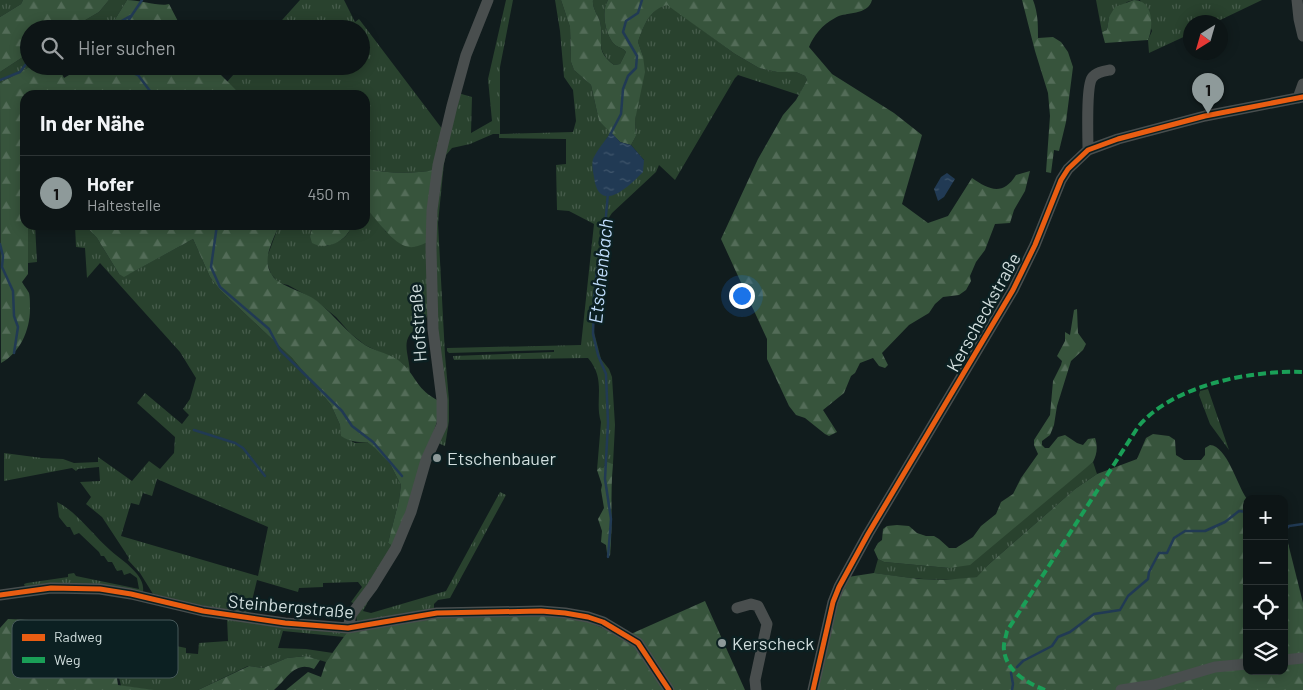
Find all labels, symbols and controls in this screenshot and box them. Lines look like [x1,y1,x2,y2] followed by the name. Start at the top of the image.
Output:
[1183,15,1228,60] north arrow
[20,20,370,75] search box
[38,34,66,62] icon: search
[78,36,176,59] text: Hier suchen
[1192,73,1224,114] pin: 1
[40,110,145,135] text: In der Nähe
[87,172,134,195] text: Hofer
[53,184,59,203] text: 1
[307,184,350,203] text: 450 m
[87,195,161,214] text: Haltestelle
[583,217,617,325] water label: Etschenbach
[941,249,1025,375] street label: Kerscheckstraße
[403,283,431,363] street label: Hofstraße
[729,283,755,309] your location
[447,447,557,469] place label: Etschenbauer
[431,452,443,464] marker: Etschenbauer
[1243,495,1288,675] map controls
[1243,495,1288,540] button: +
[1243,540,1288,585] button: −
[1243,585,1288,630] button: locate
[227,590,355,622] street label: Steinbergstraße
[12,620,178,678] legend
[54,628,102,645] text: Radweg
[1243,630,1288,675] button: layers
[732,632,814,654] place label: Kerscheck
[716,637,728,649] marker: Kerscheck
[54,651,81,668] text: Weg

